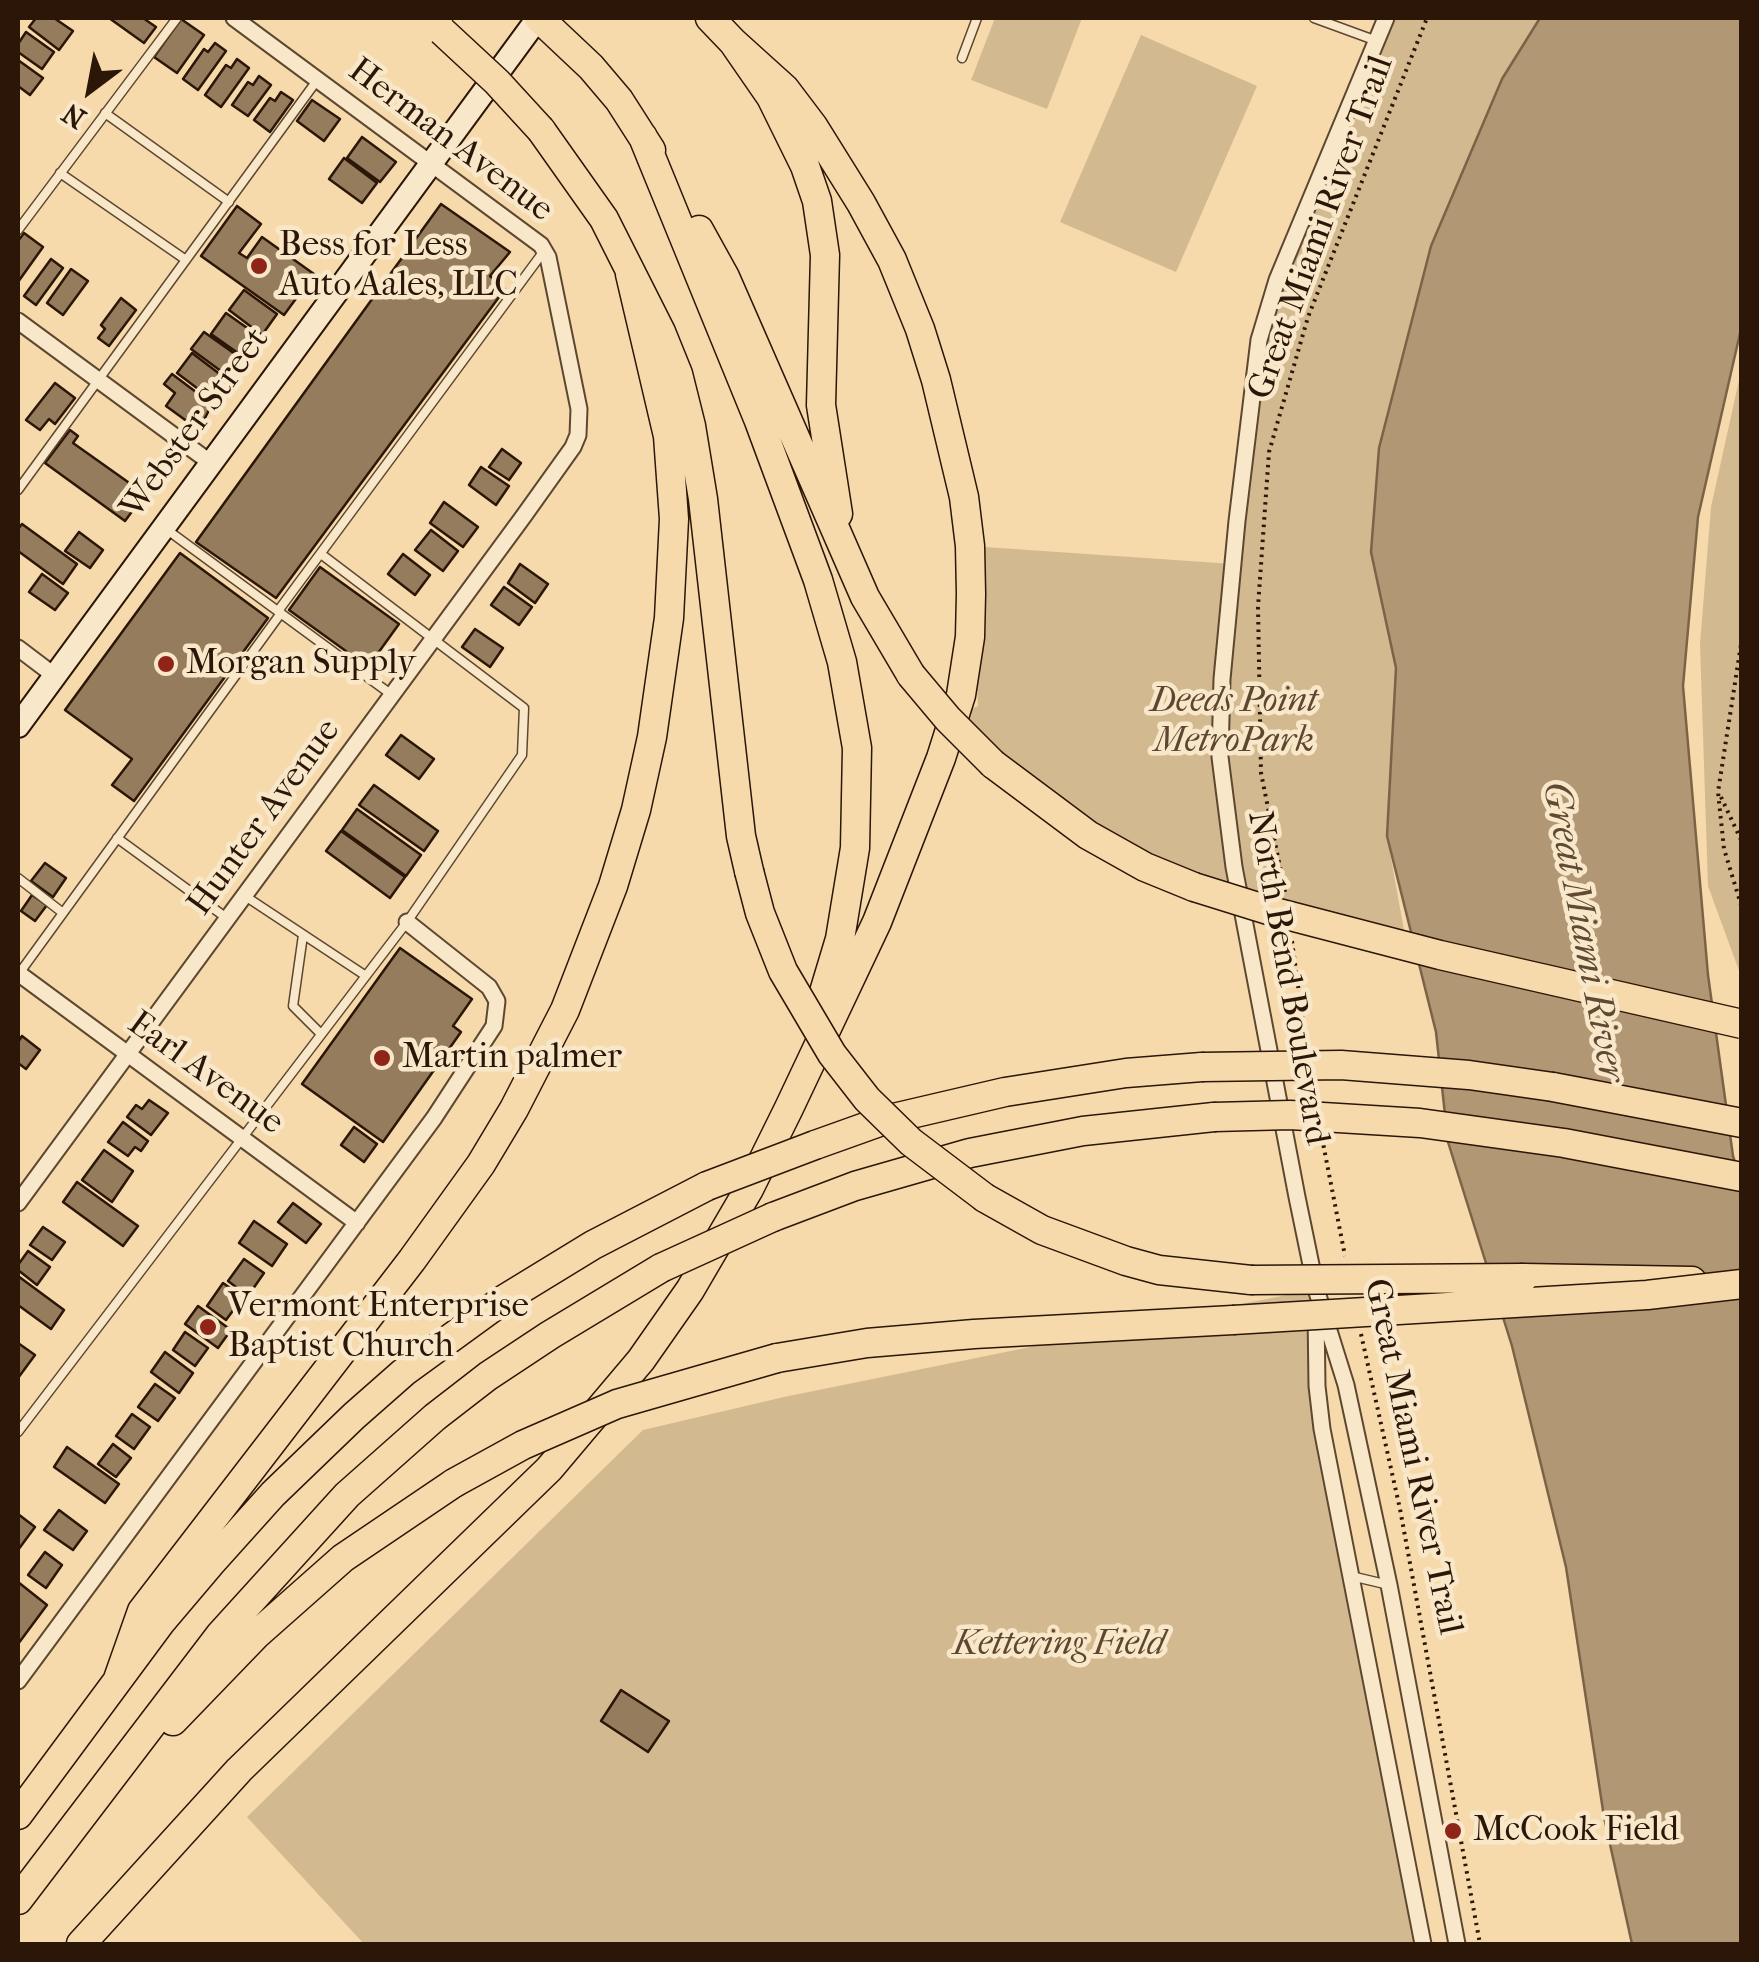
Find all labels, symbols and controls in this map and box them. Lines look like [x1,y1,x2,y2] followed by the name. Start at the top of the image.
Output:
[40,40,140,140] north arrow
[339,50,561,232] street label: Herman Avenue
[1240,51,1404,405] street label: Great Miami River Trail
[56,96,92,135] text: N
[279,225,518,307] place label: Bess for Less Auto Aales, LLC
[248,255,270,277] marker: Bess for Less Auto Aales, LLC
[113,321,279,527] street label: Webster Street
[186,643,416,685] place label: Morgan Supply
[155,653,177,675] marker: Morgan Supply
[1150,681,1318,763] park label: Deeds Point MetroPark
[180,712,350,924] street label: Hunter Avenue
[1531,778,1633,1086] water label: Great Miami River
[1237,808,1337,1148] street label: North Bend Boulevard
[119,1003,291,1145] street label: Earl Avenue
[402,1037,622,1079] place label: Martin palmer
[371,1047,393,1069] marker: Martin palmer
[1354,1275,1470,1639] street label: Great Miami River Trail
[228,1286,529,1368] place label: Vermont Enterprise Baptist Church
[197,1316,219,1338] marker: Vermont Enterprise Baptist Church
[953,1624,1165,1666] park label: Kettering Field
[1473,1810,1679,1852] place label: McCook Field
[1442,1820,1464,1842] marker: McCook Field

